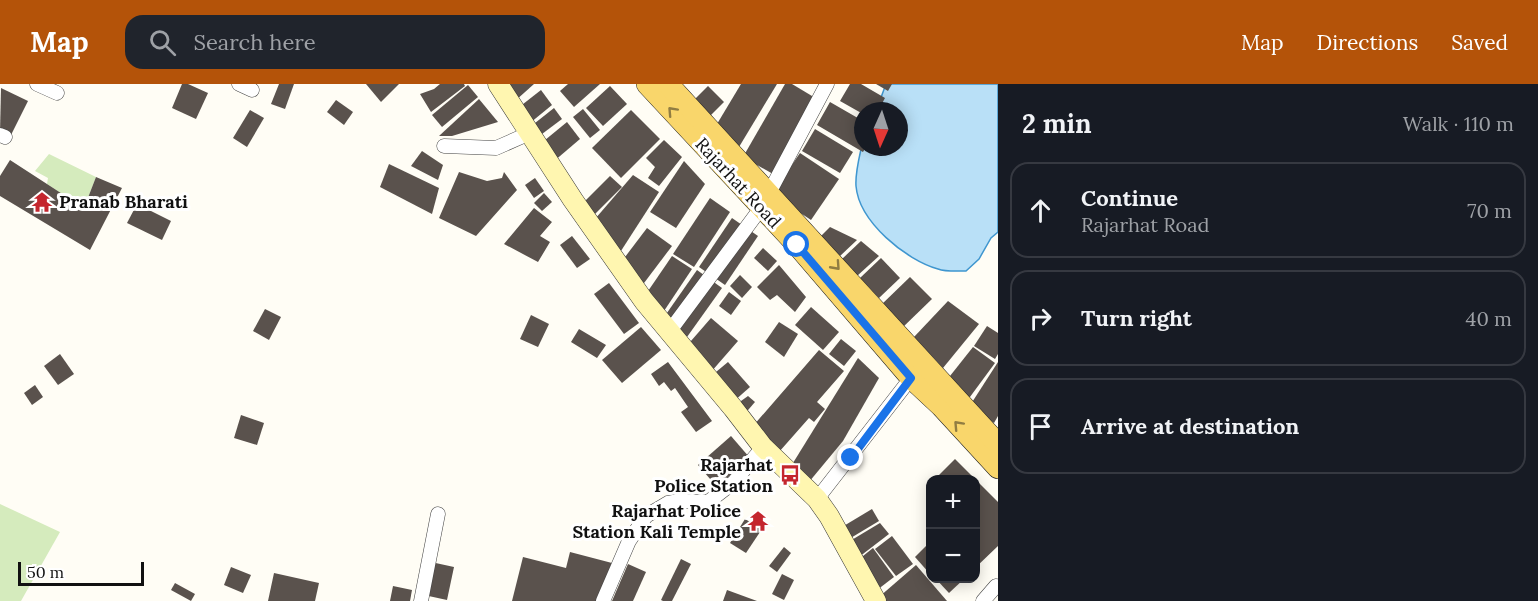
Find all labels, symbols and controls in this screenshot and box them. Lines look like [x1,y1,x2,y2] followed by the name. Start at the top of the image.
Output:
[125,15,545,69] search box
[30,24,89,60] text: Map
[146,26,179,59] icon: search
[194,28,316,56] text: Search here
[1241,29,1284,56] text: Map
[1317,29,1418,56] text: Directions
[1451,29,1508,56] text: Saved
[854,102,908,156] north arrow
[668,107,679,118] one-way arrow
[1022,107,1092,140] text: 2 min
[1403,111,1514,136] text: Walk · 110 m
[690,133,786,233] street label: Rajarhat Road
[1081,184,1178,212] text: Continue
[30,190,54,214] temple icon: Pranab Bharati
[59,190,188,213] place label: Pranab Bharati
[1024,194,1057,227] icon: ahead
[1467,198,1512,223] text: 70 m
[1081,212,1210,237] text: Rajarhat Road
[783,231,809,257] route start
[829,259,840,270] one-way arrow
[1024,302,1057,335] icon: right
[1081,304,1192,332] text: Turn right
[1466,306,1512,331] text: 40 m
[1024,410,1057,443] icon: arrive
[1081,412,1299,440] text: Arrive at destination
[954,422,965,432] one-way arrow
[837,444,863,470] route end
[654,453,774,497] place label: Rajarhat Police Station
[778,463,802,487] bus stop icon: Rajarhat Police Station
[926,475,980,583] map controls
[926,475,980,529] button: +
[572,499,741,543] place label: Rajarhat Police Station Kali Temple
[746,509,770,533] temple icon: Rajarhat Police Station Kali Temple
[926,529,980,583] button: −
[18,559,144,586] scale bar
[27,562,64,582] text: 50 m

